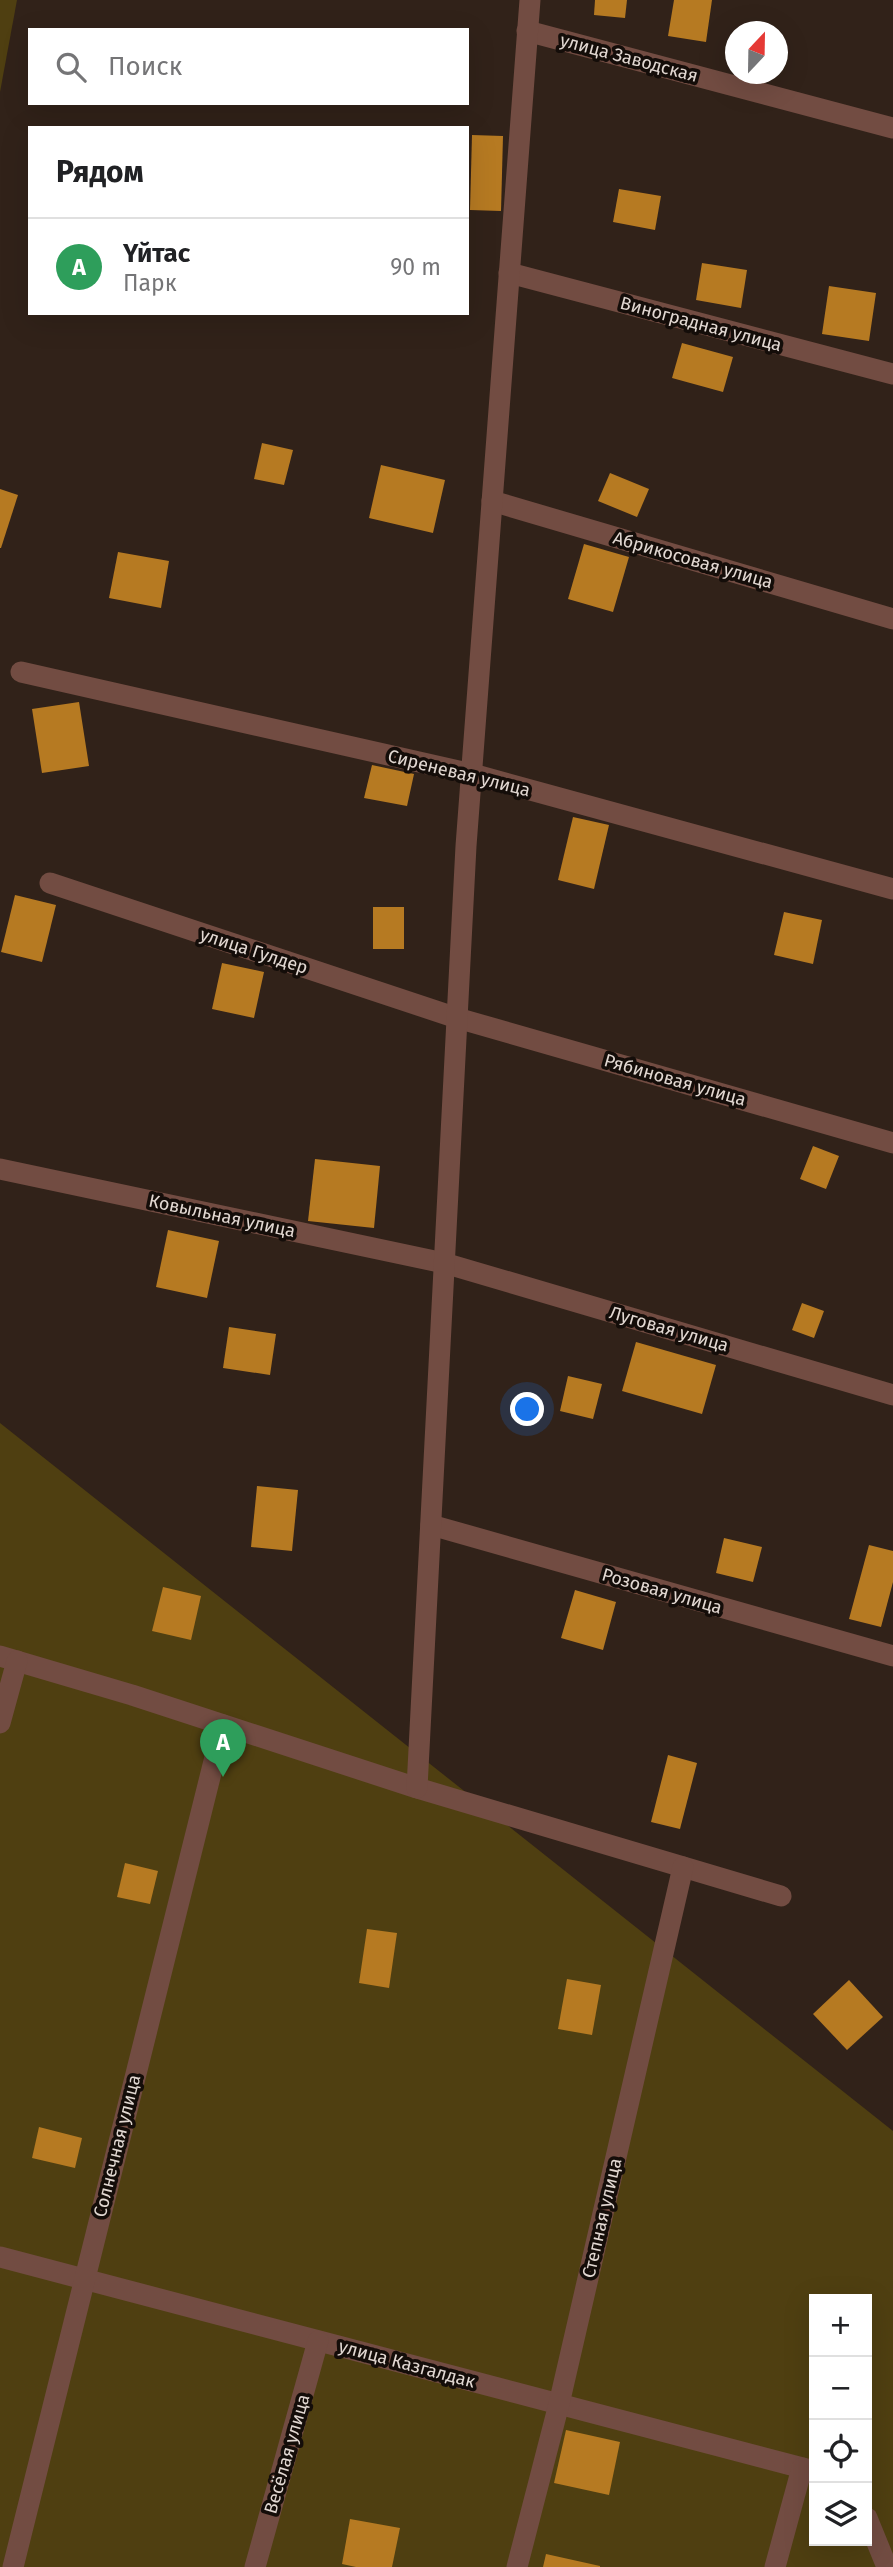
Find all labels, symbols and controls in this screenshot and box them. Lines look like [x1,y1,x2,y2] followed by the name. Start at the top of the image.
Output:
[725,21,788,84] north arrow
[28,28,469,105] search box
[558,29,700,87] street label: улица Заводская
[52,48,90,86] icon: search
[108,51,182,82] text: Поиск
[56,154,144,190] text: Рядом
[123,238,190,269] text: Үйтас
[72,253,86,281] text: A
[390,253,441,281] text: 90 m
[123,269,177,297] text: Парк
[618,292,784,356] street label: Виноградная улица
[611,527,775,593] street label: Абрикосовая улица
[385,745,533,801] street label: Сиреневая улица
[197,923,311,979] street label: улица Гулдер
[602,1049,748,1111] street label: Рябиновая улица
[147,1190,297,1242] street label: Ковыльная улица
[607,1301,731,1357] street label: Луговая улица
[510,1392,544,1426] your location
[599,1563,725,1619] street label: Розовая улица
[200,1719,246,1777] pin: A
[89,2072,145,2220] street label: Солнечная улица
[577,2156,627,2280] street label: Степная улица
[809,2294,872,2546] map controls
[809,2294,872,2357] button: +
[336,2335,478,2393] street label: улица Казгалдак
[809,2357,872,2420] button: −
[259,2392,315,2516] street label: Весёлая улица
[809,2420,872,2483] button: locate
[809,2483,872,2546] button: layers

